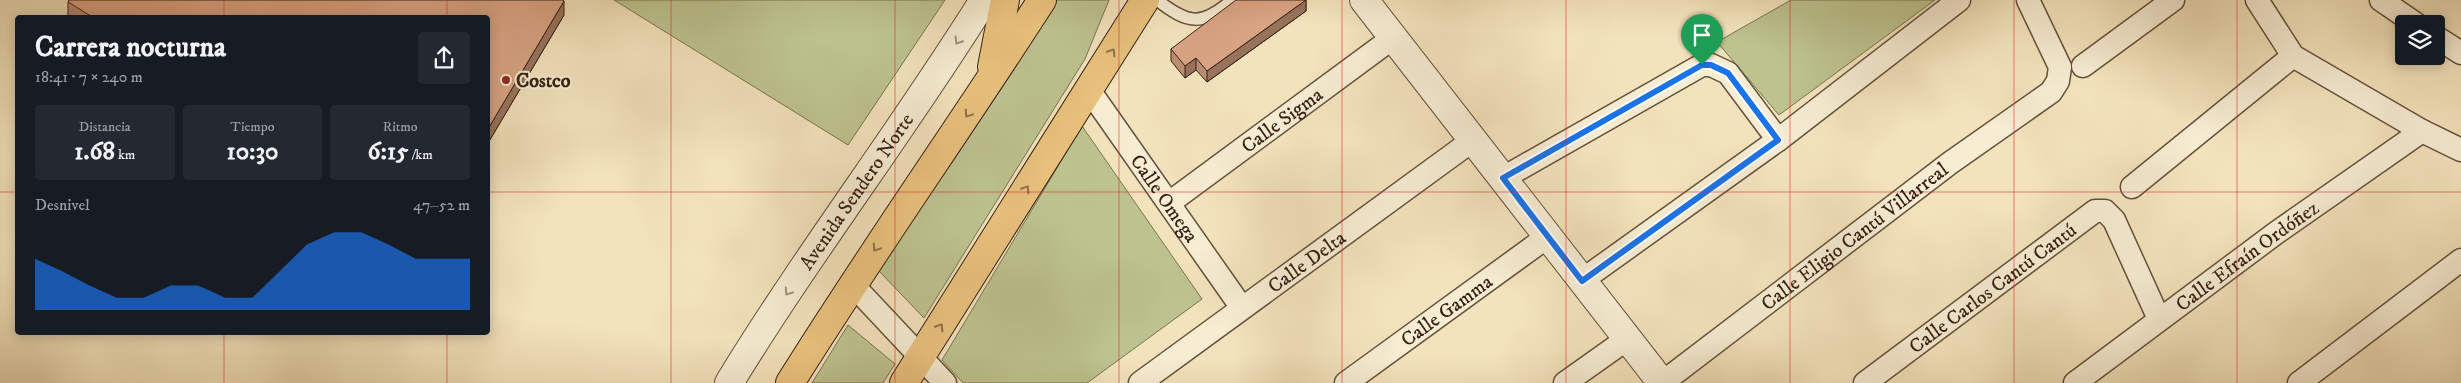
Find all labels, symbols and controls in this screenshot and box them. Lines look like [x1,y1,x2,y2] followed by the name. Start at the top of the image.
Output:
[1681,14,1723,65] pin
[2395,15,2445,65] map controls
[2395,15,2445,65] button: layers
[1688,21,1716,49] icon: arrive
[35,30,226,65] text: Carrera nocturna
[418,32,470,84] button: share
[955,36,965,45] one-way arrow
[1106,48,1116,57] one-way arrow
[35,67,143,87] text: 18:41 · 7 × 240 m
[516,69,571,94] place label: Costco
[500,74,512,86] marker: Costco
[1237,82,1329,159] street label: Calle Sigma
[965,108,974,118] one-way arrow
[795,109,920,275] street label: Avenida Sendero Norte
[79,118,131,136] text: Distancia
[230,118,275,136] text: Tiempo
[383,118,417,136] text: Ritmo
[74,136,115,167] text: 1.68
[227,136,278,167] text: 10:30
[368,136,409,167] text: 6:15
[115,146,135,164] text: km
[409,146,433,164] text: /km
[1124,150,1203,248] street label: Calle Omega
[1757,158,1954,317] street label: Calle Eligio Cantú Villarreal
[1020,186,1029,195] one-way arrow
[35,195,90,215] text: Desnivel
[413,195,470,215] text: 47–52 m
[2171,196,2324,317] street label: Calle Efraín Ordóñez
[1904,218,2082,360] street label: Calle Carlos Cantú Cantú
[1263,226,1352,300] street label: Calle Delta
[873,242,882,252] one-way arrow
[1396,269,1498,353] street label: Calle Gamma
[785,286,794,295] one-way arrow
[933,323,943,332] one-way arrow

